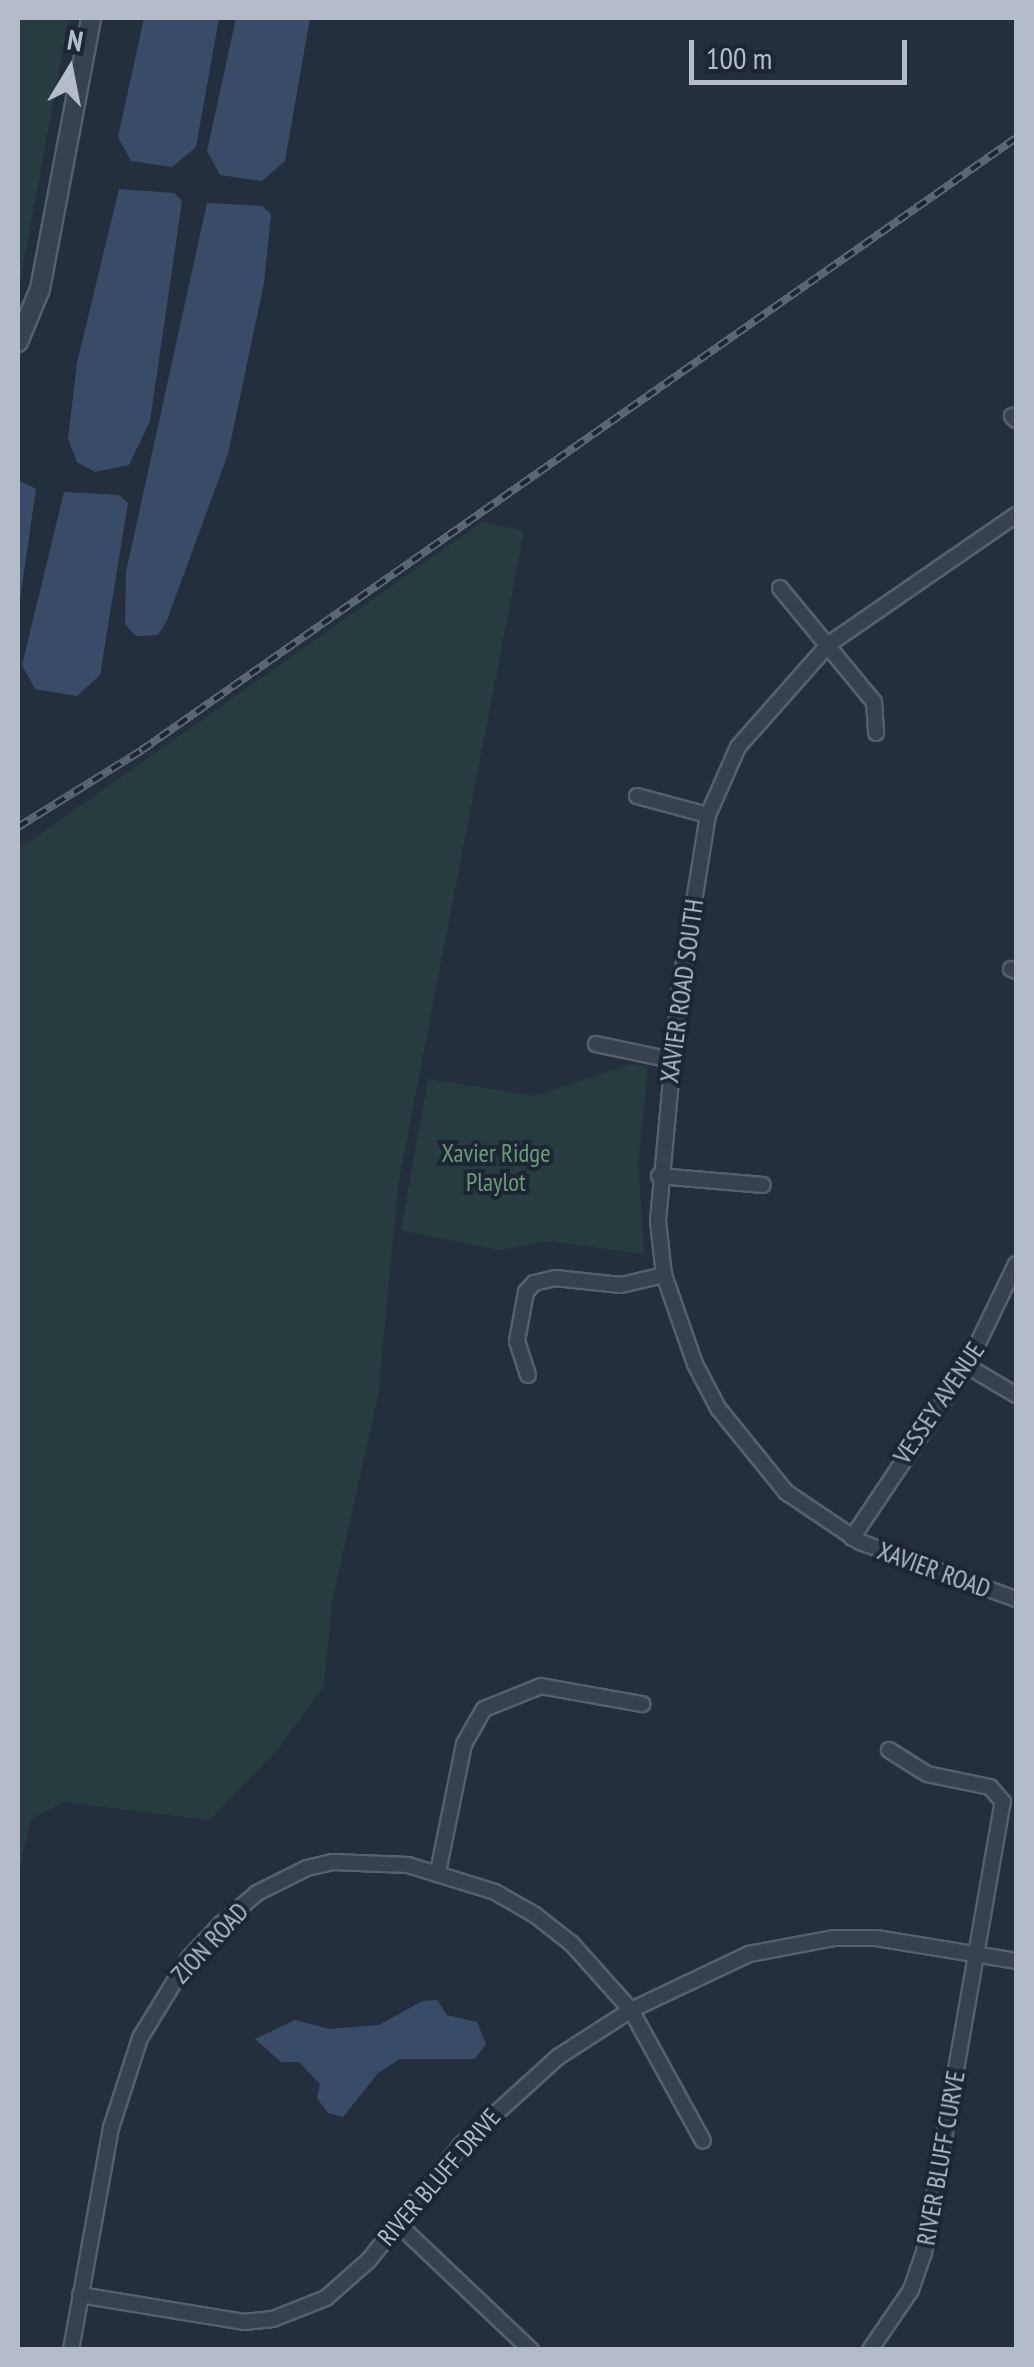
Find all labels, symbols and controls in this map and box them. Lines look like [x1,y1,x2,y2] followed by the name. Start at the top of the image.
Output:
[20,20,120,120] north arrow
[65,20,86,59] text: N
[694,20,912,82] scale bar
[706,38,772,77] text: 100 m
[654,897,710,1085] street label: XAVIER ROAD SOUTH
[442,1139,550,1198] park label: Xavier Ridge Playlot
[887,1336,991,1470] street label: VESSEY AVENUE
[874,1536,994,1604] street label: XAVIER ROAD
[165,1897,255,1989] street label: ZION ROAD
[911,2069,971,2247] street label: RIVER BLUFF CURVE
[371,2102,507,2252] street label: RIVER BLUFF DRIVE

